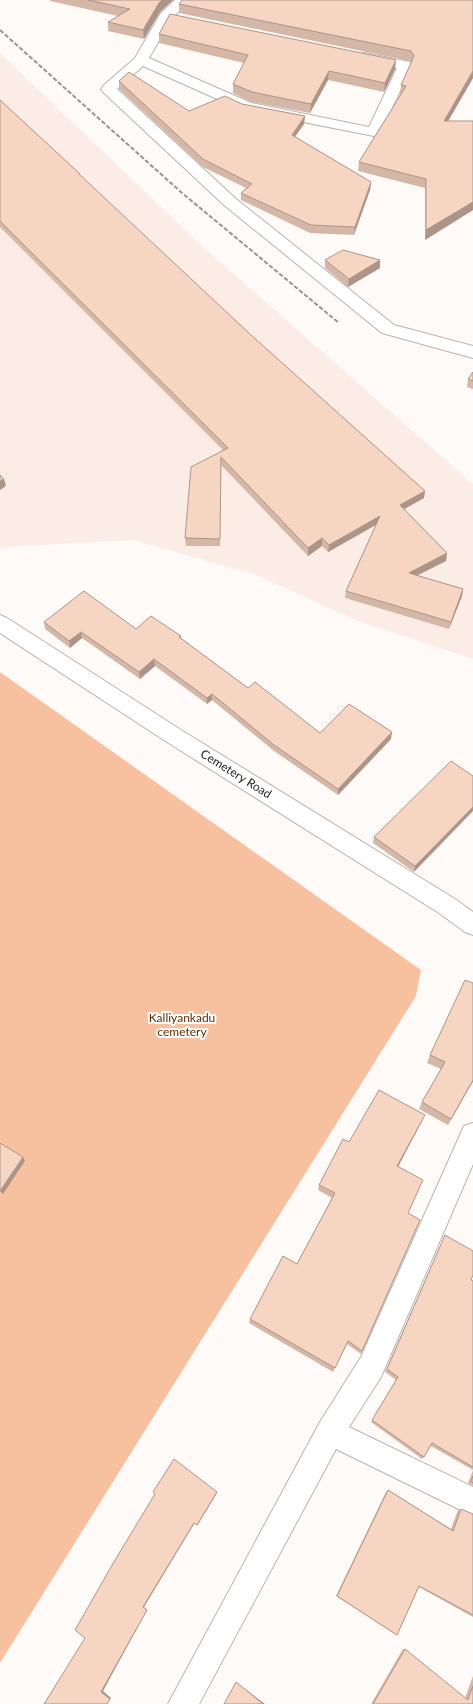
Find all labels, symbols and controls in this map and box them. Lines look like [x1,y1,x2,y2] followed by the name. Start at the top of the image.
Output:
[198,746,275,801] street label: Cemetery Road
[149,1010,215,1039] park label: Kalliyankadu cemetery

